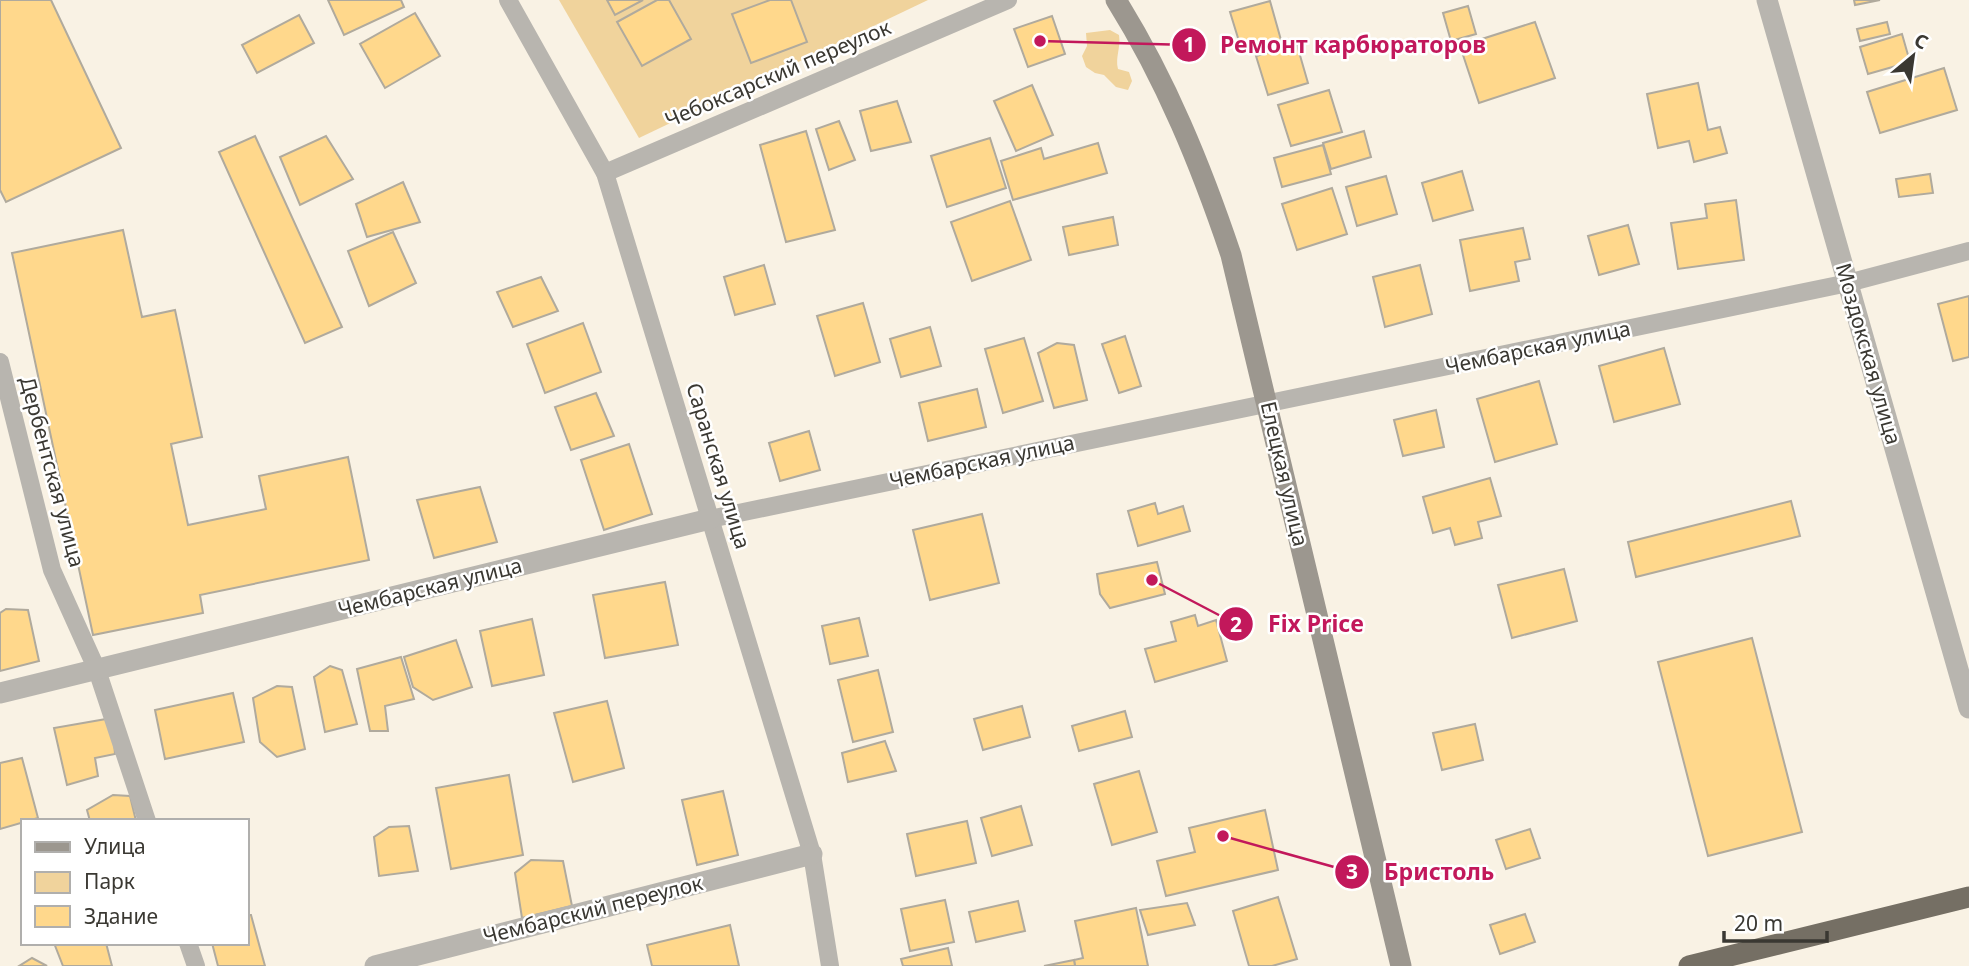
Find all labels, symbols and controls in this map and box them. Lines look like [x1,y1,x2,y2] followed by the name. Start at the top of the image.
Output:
[660,13,895,133] street label: Чебоксарский переулок
[1878,21,1948,91] north arrow
[1171,23,1500,67] callout: Ремонт карбюраторов
[1910,27,1933,55] text: С
[1220,28,1486,60] text: Ремонт карбюраторов
[1183,30,1195,58] text: 1
[1830,260,1908,448] street label: Моздокская улица
[1443,314,1633,380] street label: Чембарская улица
[14,373,92,570] street label: Дербентская улица
[680,379,758,552] street label: Саранская улица
[1255,399,1315,549] street label: Елецкая улица
[887,428,1077,494] street label: Чембарская улица
[335,551,525,623] street label: Чембарская улица
[1219,602,1377,646] callout: Fix Price
[1268,607,1364,639] text: Fix Price
[1230,610,1242,638] text: 2
[21,819,248,945] legend
[84,832,146,860] text: Улица
[1335,850,1508,894] callout: Бристоль
[1384,855,1494,887] text: Бристоль
[1346,857,1358,885] text: 3
[84,867,135,895] text: Парк
[480,868,706,950] street label: Чембарский переулок
[1724,900,1827,944] scale bar
[84,902,158,930] text: Здание
[1734,909,1783,937] text: 20 m

